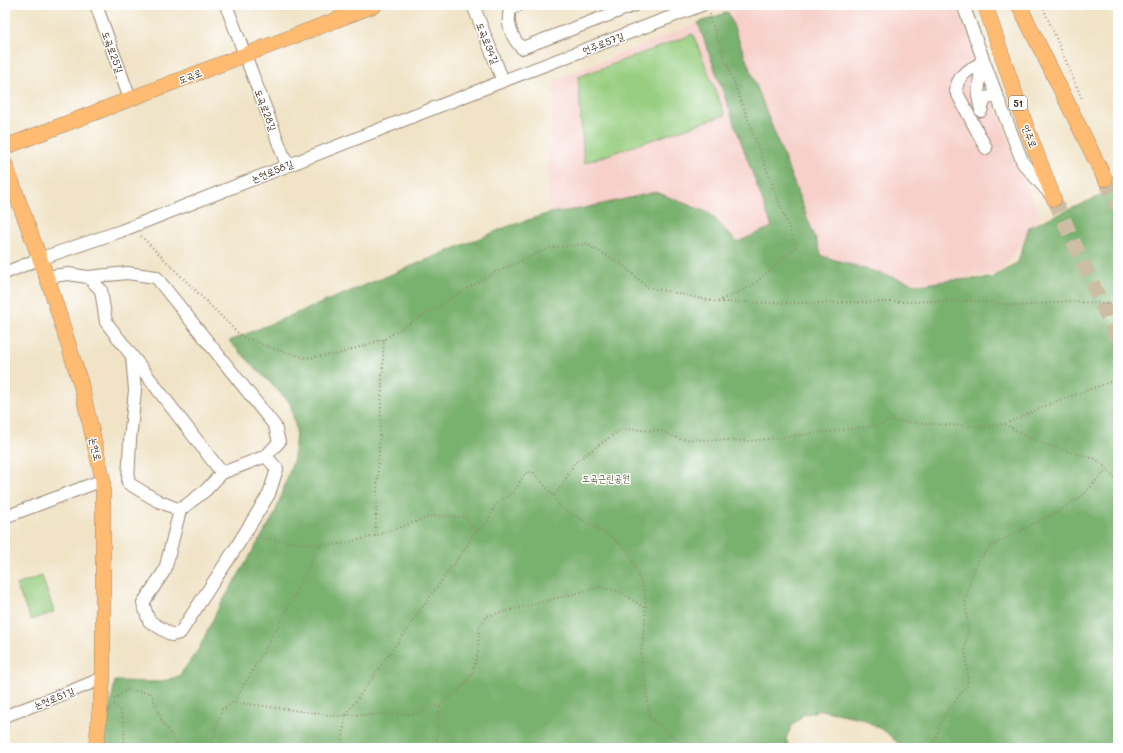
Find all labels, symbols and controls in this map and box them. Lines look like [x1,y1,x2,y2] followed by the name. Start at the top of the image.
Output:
[473,20,503,66] street label: 도곡로34길
[99,29,127,75] street label: 도곡로25길
[580,29,626,57] street label: 언주로57길
[176,65,204,87] street label: 도곡로
[252,87,280,133] street label: 도곡로28길
[1009,96,1027,110] road number: 51
[1019,122,1041,150] street label: 언주로
[249,156,295,186] street label: 논현로58길
[86,436,106,462] street label: 논현로
[582,471,630,485] park label: 도곡근린공원
[32,684,76,712] street label: 논현로51길

